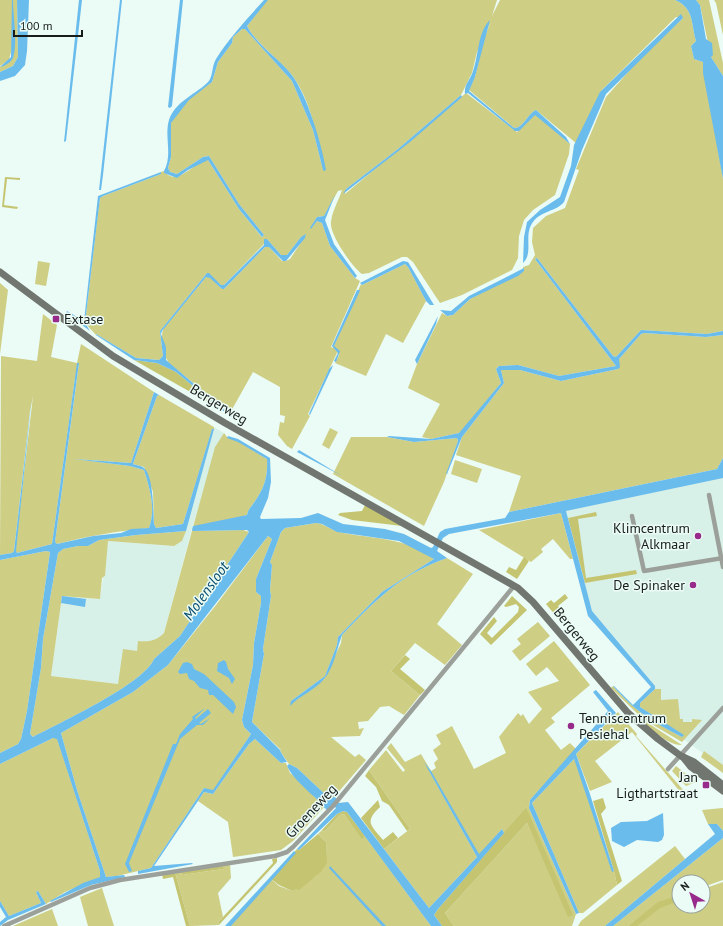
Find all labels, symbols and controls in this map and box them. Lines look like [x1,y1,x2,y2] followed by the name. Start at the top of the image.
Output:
[14,12,82,38] scale bar
[20,18,53,33] text: 100 m
[64,310,103,328] place label: Extase
[51,314,61,324] marker: Extase
[187,380,251,428] street label: Bergerweg
[613,519,690,553] place label: Klimcentrum Alkmaar
[693,531,703,541] marker: Klimcentrum Alkmaar
[179,557,233,624] water label: Molensloot
[613,576,685,594] place label: De Spinaker
[688,580,698,590] marker: De Spinaker
[550,603,604,665] street label: Bergerweg
[579,709,666,743] place label: Tenniscentrum Pesiehal
[566,721,576,731] marker: Tenniscentrum Pesiehal
[616,768,698,802] place label: Jan Ligthartstraat
[282,780,340,842] street label: Groeneweg
[701,780,711,790] marker: Jan Ligthartstraat
[671,874,711,914] north arrow
[677,879,692,894] text: N

